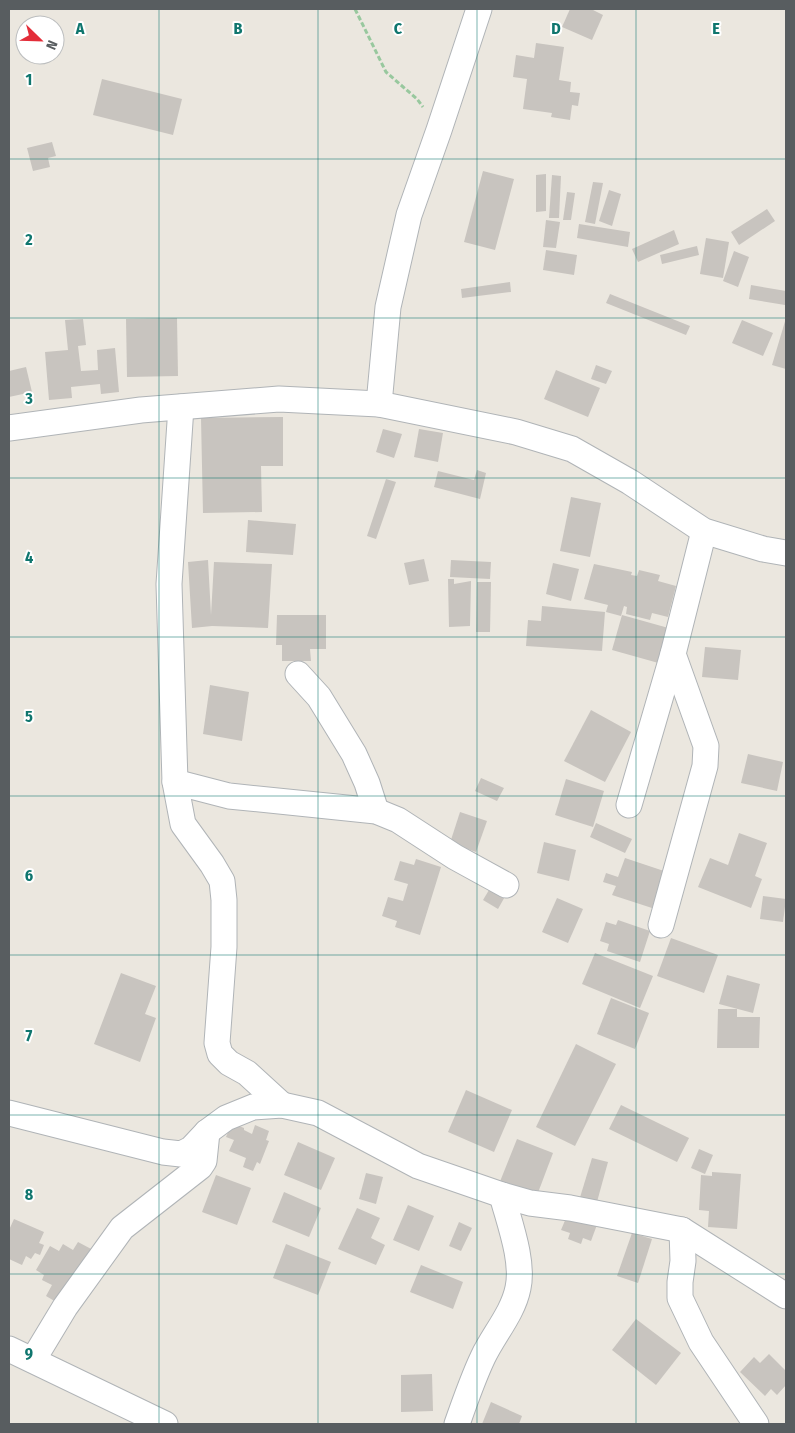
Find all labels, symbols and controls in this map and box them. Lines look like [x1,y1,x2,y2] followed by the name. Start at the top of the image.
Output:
[15,15,65,65] north arrow
[75,19,85,38] text: A
[234,19,243,38] text: B
[394,19,403,38] text: C
[551,19,561,38] text: D
[712,19,720,38] text: E
[42,38,61,52] text: N
[26,70,32,89] text: 1
[24,230,33,249] text: 2
[24,389,33,408] text: 3
[25,548,33,567] text: 4
[25,707,33,726] text: 5
[25,866,33,885] text: 6
[26,1026,33,1045] text: 7
[25,1185,34,1204] text: 8
[25,1344,33,1363] text: 9

